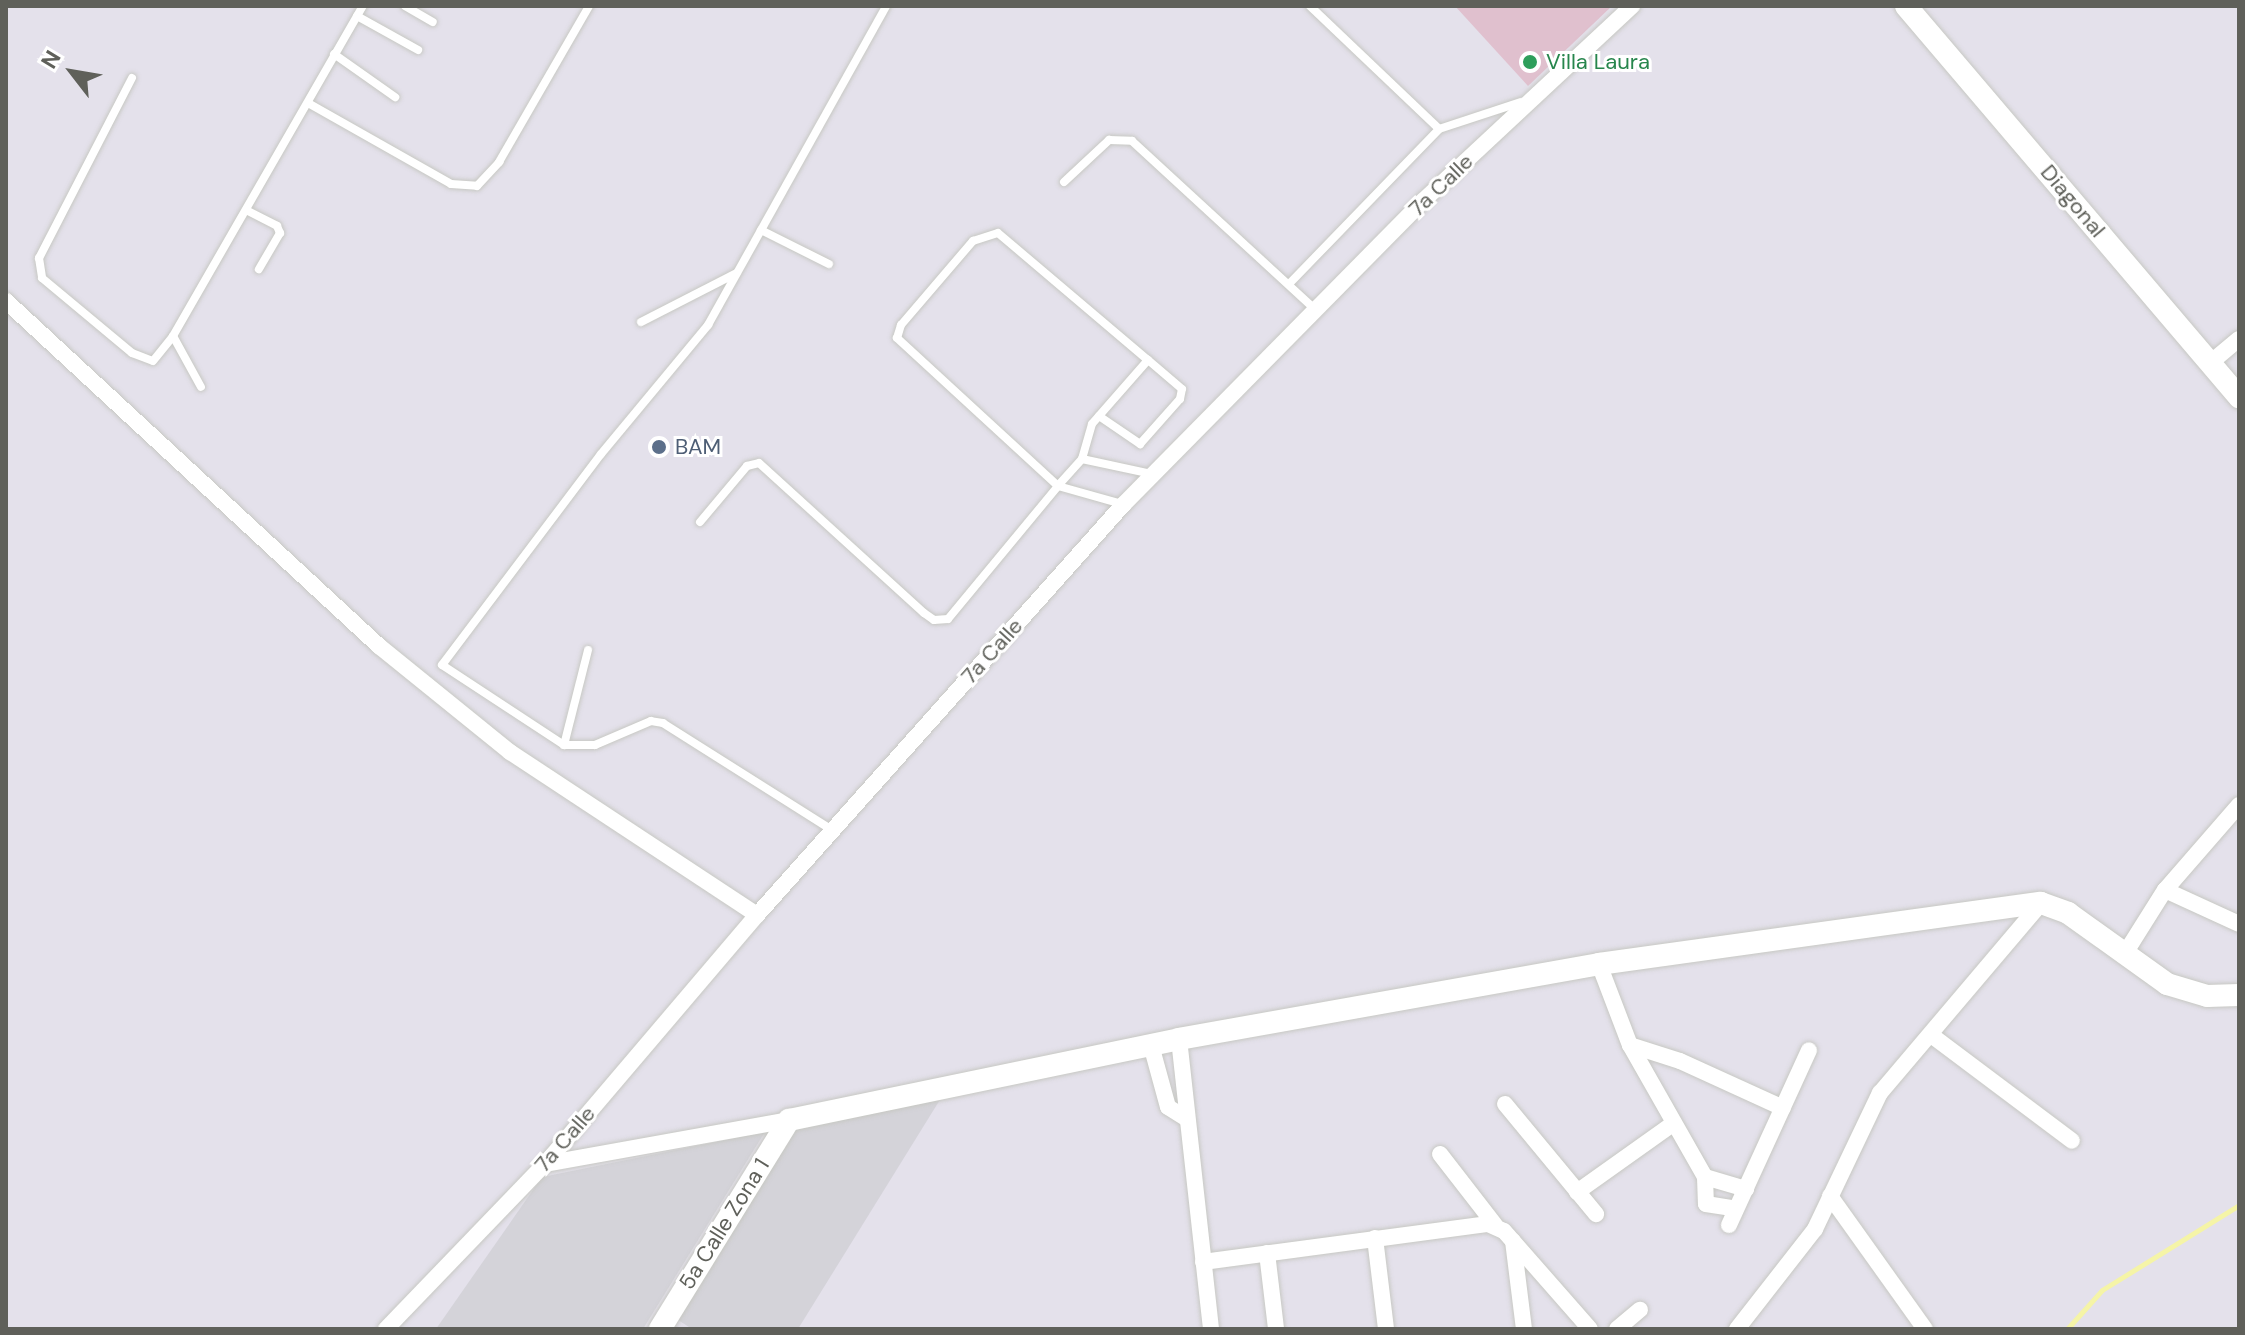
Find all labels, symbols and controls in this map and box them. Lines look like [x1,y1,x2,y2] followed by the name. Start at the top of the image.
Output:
[32,32,112,112] north arrow
[34,45,68,74] text: N
[1546,49,1650,75] place label: Villa Laura
[1521,53,1539,71] marker: Villa Laura
[1403,148,1479,222] street label: 7a Calle
[2035,159,2111,243] street label: Diagonal
[675,434,721,460] place label: BAM
[650,438,668,456] marker: BAM
[956,613,1028,689] street label: 7a Calle
[529,1101,601,1177] street label: 7a Calle
[673,1154,775,1294] street label: 5a Calle Zona 1

